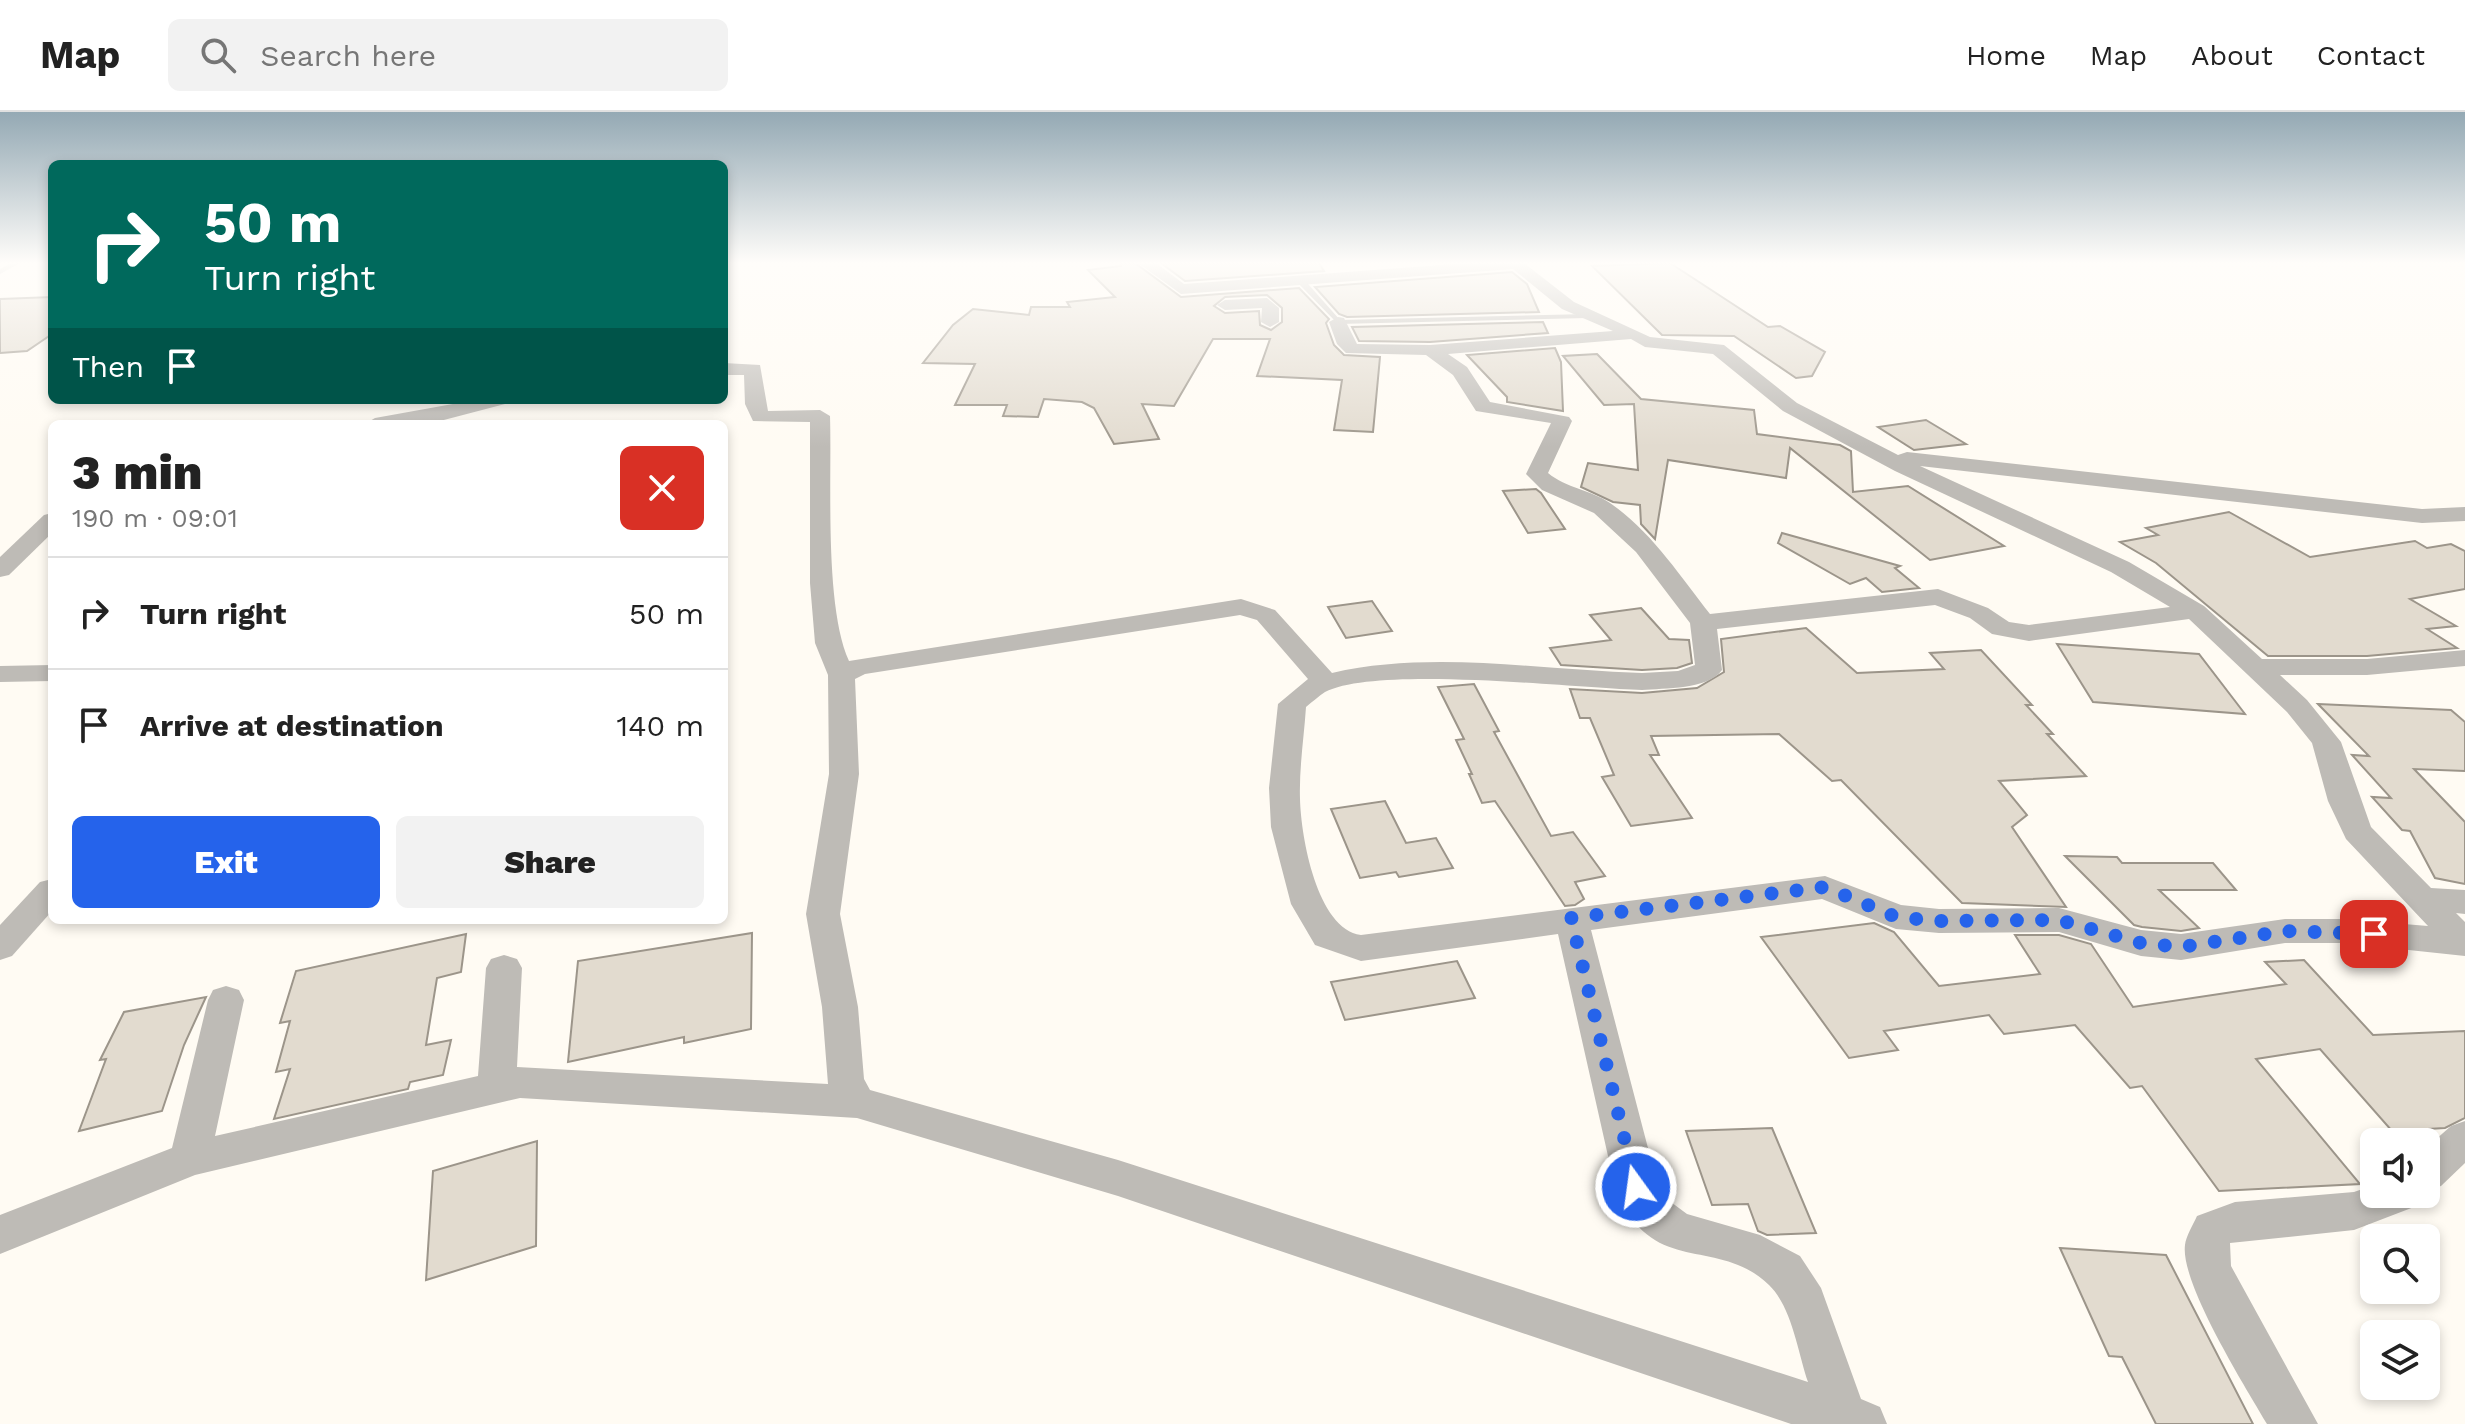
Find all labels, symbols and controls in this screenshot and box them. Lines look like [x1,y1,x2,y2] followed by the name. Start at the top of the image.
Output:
[168,19,728,91] search box
[40,33,120,77] text: Map
[196,33,240,77] icon: search
[260,38,436,73] text: Search here
[1966,39,2046,72] text: Home
[2090,39,2147,72] text: Map
[2191,39,2273,72] text: About
[2317,39,2425,72] text: Contact
[204,190,341,256] text: 50 m
[72,192,176,296] icon: right
[204,257,375,299] text: Turn right
[160,344,204,388] icon: arrive
[72,349,144,384] text: Then
[72,444,203,501] text: 3 min
[620,446,704,530] button: close
[72,503,238,533] text: 190 m · 09:01
[72,591,116,635] icon: right
[140,596,286,631] text: Turn right
[629,596,704,631] text: 50 m
[72,703,116,747] icon: arrive
[140,708,444,743] text: Arrive at destination
[616,708,704,743] text: 140 m
[72,816,380,908] button: Exit
[396,816,704,908] button: Share
[2340,900,2408,968] pin
[2352,912,2396,956] icon: arrive
[2360,1128,2440,1400] map controls
[2360,1128,2440,1208] button: sound
[1594,1145,1678,1229] position arrow
[2360,1224,2440,1304] button: search
[2360,1320,2440,1400] button: layers

